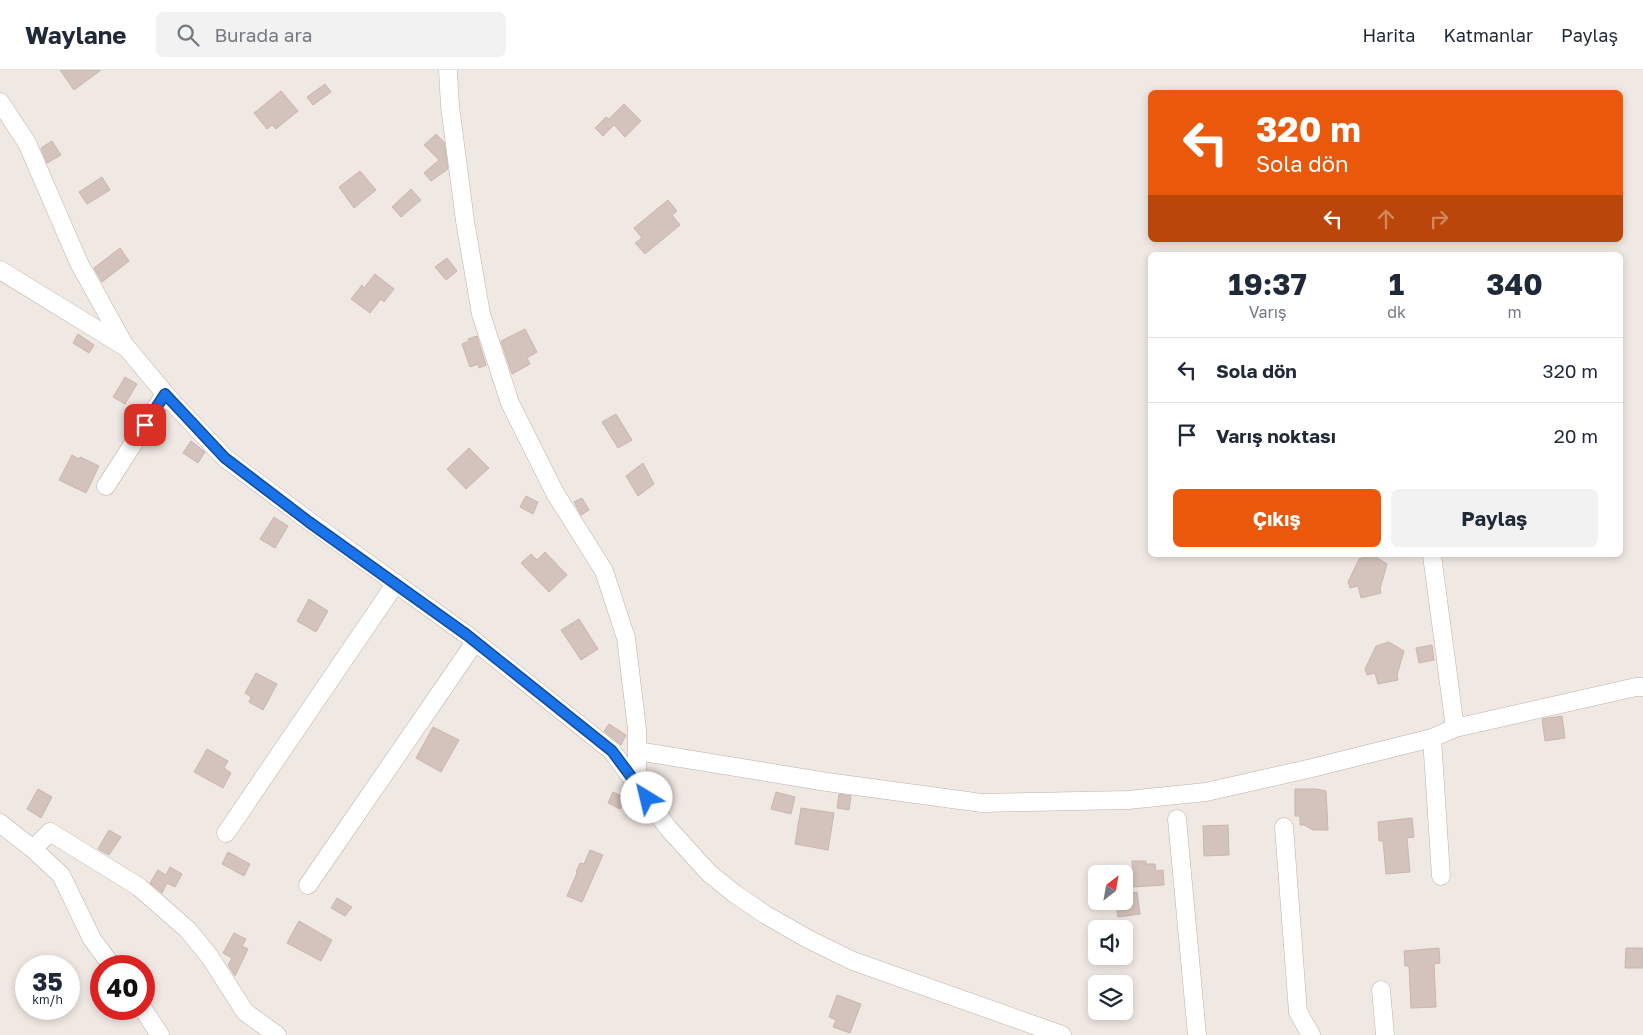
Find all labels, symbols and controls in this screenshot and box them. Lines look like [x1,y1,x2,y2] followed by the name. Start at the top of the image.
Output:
[156,12,506,57] search box
[25,20,126,49] text: Waylane
[174,21,202,49] icon: search
[214,23,312,46] text: Burada ara
[1362,24,1415,46] text: Harita
[1443,24,1533,46] text: Katmanlar
[1561,24,1618,46] text: Paylaş
[1256,108,1361,150] text: 320 m
[1173,110,1238,175] icon: left
[1256,150,1349,177] text: Sola dön
[1319,205,1347,233] icon: left
[1372,205,1400,233] icon: ahead
[1425,205,1453,233] icon: right
[1228,266,1307,302] text: 19:37
[1389,266,1404,302] text: 1
[1486,266,1543,302] text: 340
[1249,302,1286,322] text: Varış
[1387,302,1406,322] text: dk
[1507,302,1522,322] text: m
[1173,356,1201,384] icon: left
[1216,359,1297,382] text: Sola dön
[1543,359,1598,382] text: 320 m
[124,404,166,446] pin
[131,411,159,439] icon: arrive
[1173,421,1201,449] icon: arrive
[1216,424,1336,447] text: Varış noktası
[1554,424,1598,447] text: 20 m
[1173,489,1381,547] button: Çıkış
[1391,489,1598,547] button: Paylaş
[620,771,672,823] position arrow
[1088,865,1132,910] north arrow
[1088,865,1133,1020] map controls
[1088,920,1133,965] button: sound
[90,955,155,1020] speed limit sign: 40
[32,966,63,997] text: 35
[1088,975,1133,1020] button: layers
[32,992,63,1007] text: km/h

